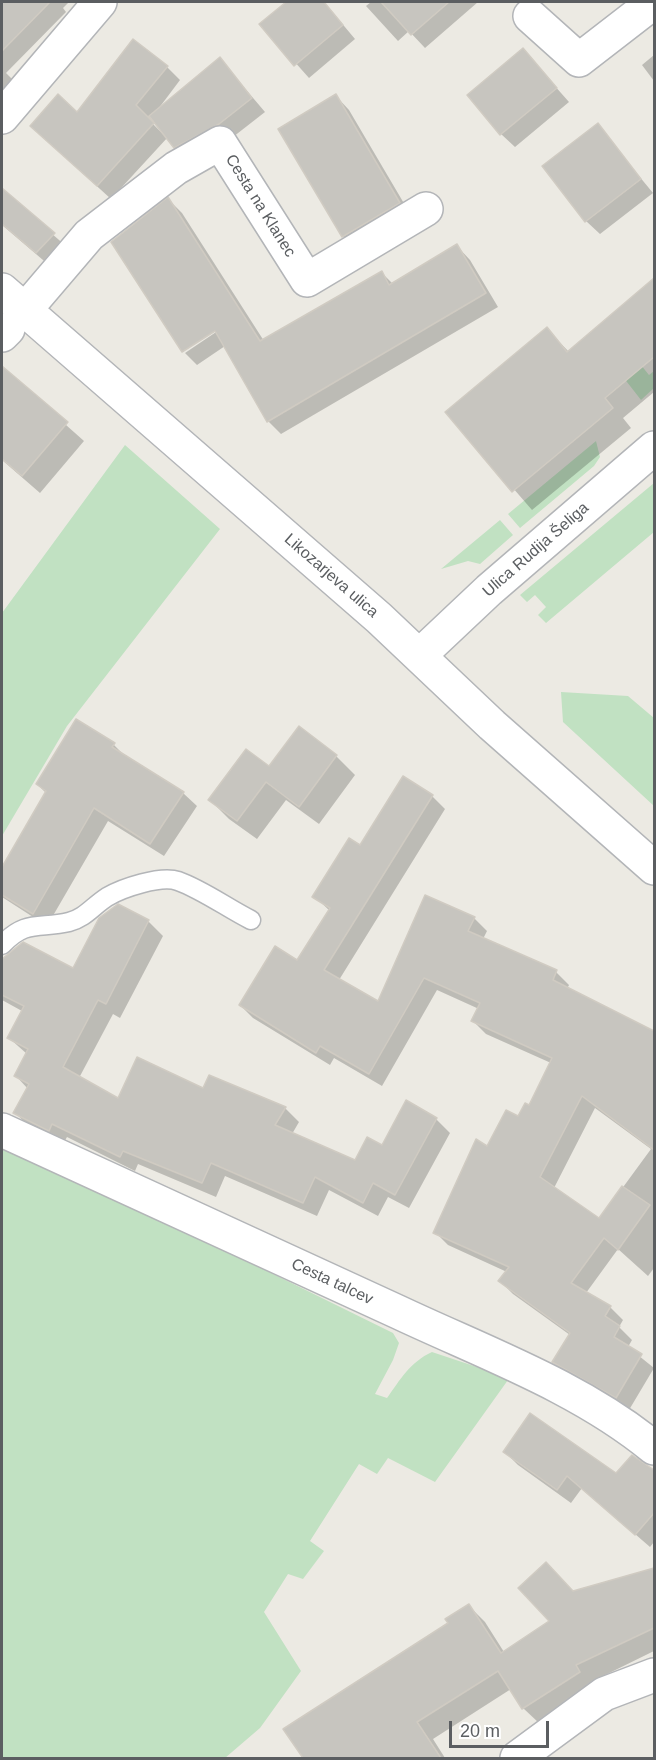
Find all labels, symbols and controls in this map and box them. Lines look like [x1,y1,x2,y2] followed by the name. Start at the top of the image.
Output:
[221,151,299,261] street label: Cesta na Klanec
[479,499,593,601] street label: Ulica Rudija Šeliga
[280,530,382,622] street label: Likozarjeva ulica
[288,1255,376,1309] street label: Cesta talcev
[452,1709,552,1747] scale bar
[460,1721,500,1741] text: 20 m

